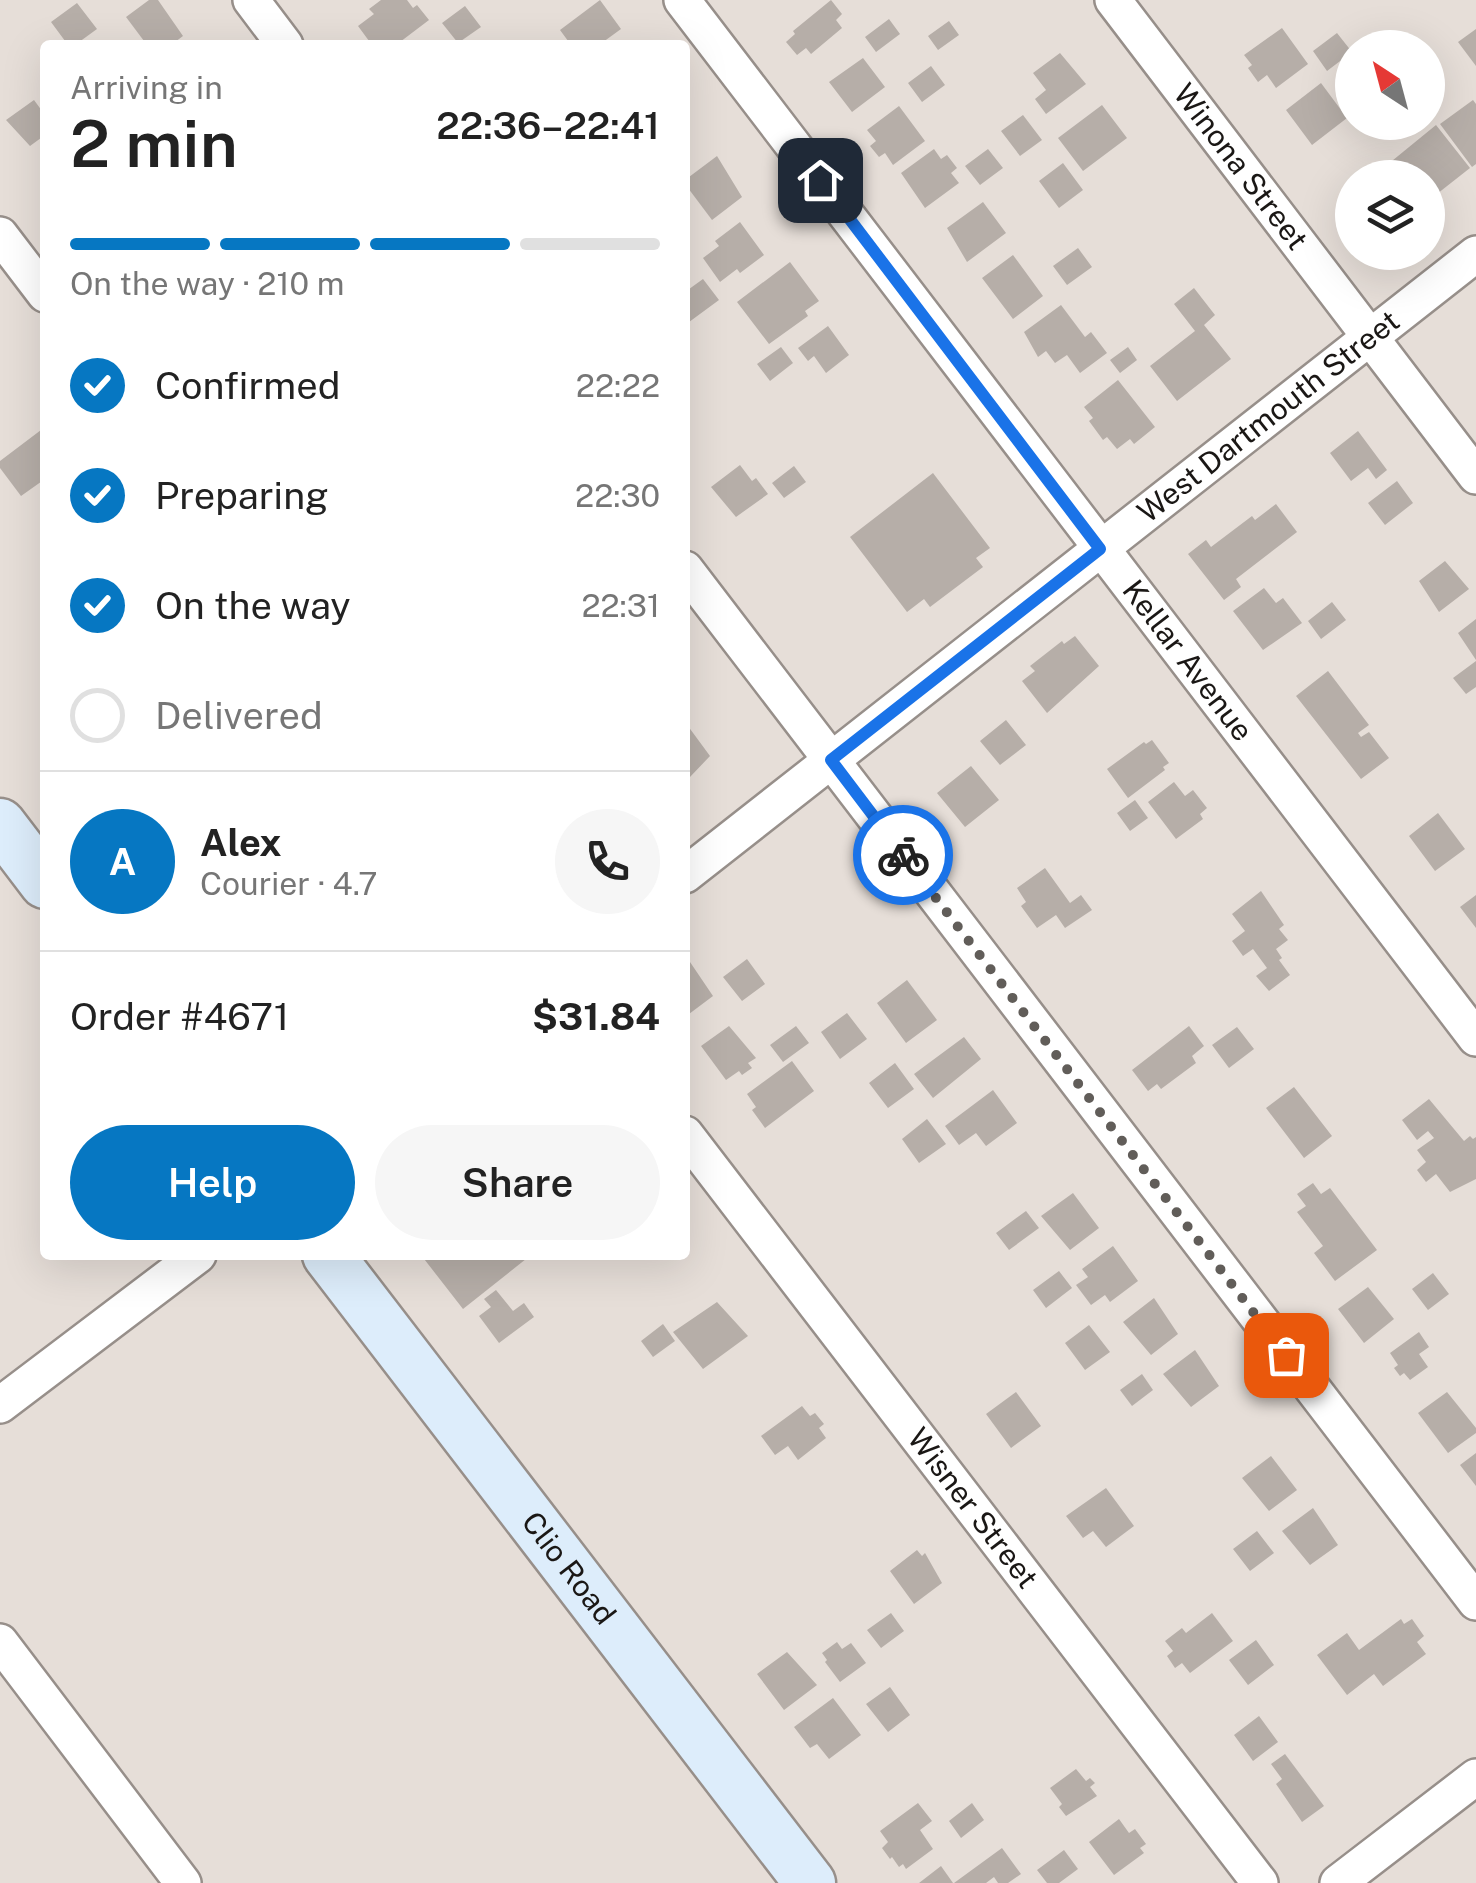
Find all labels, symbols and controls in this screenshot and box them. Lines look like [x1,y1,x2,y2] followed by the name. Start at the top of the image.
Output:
[1335,30,1445,140] north arrow
[1335,30,1445,270] map controls
[70,69,223,106] text: Arriving in
[1166,76,1316,257] street label: Winona Street
[436,103,660,148] text: 22:36–22:41
[70,105,238,182] text: 2 min
[778,138,863,223] pin
[793,153,848,208] icon: home
[1335,160,1445,270] button: layers
[70,265,344,302] text: On the way · 210 m
[1130,302,1406,530] street label: West Dartmouth Street
[70,358,125,413] icon: check
[155,363,340,408] text: Confirmed
[576,367,660,404] text: 22:22
[70,468,125,523] icon: check
[155,473,329,518] text: Preparing
[575,477,660,514] text: 22:30
[1115,573,1261,748] street label: Kellar Avenue
[70,578,125,633] icon: check
[155,583,351,628] text: On the way
[581,587,660,624] text: 22:31
[155,693,323,738] text: Delivered
[853,805,953,905] courier
[555,809,660,914] button: phone
[200,820,282,865] text: Alex
[876,828,931,883] icon: bike
[109,839,136,884] text: A
[200,865,377,902] text: Courier · 4.7
[70,994,289,1039] text: Order #4671
[532,994,660,1039] text: $31.84
[70,1125,355,1240] button: Help
[375,1125,660,1240] button: Share
[1244,1313,1329,1398] pin
[1259,1328,1314,1383] icon: bag
[900,1421,1046,1595] street label: Wisner Street
[515,1504,624,1631] street label: Clio Road

